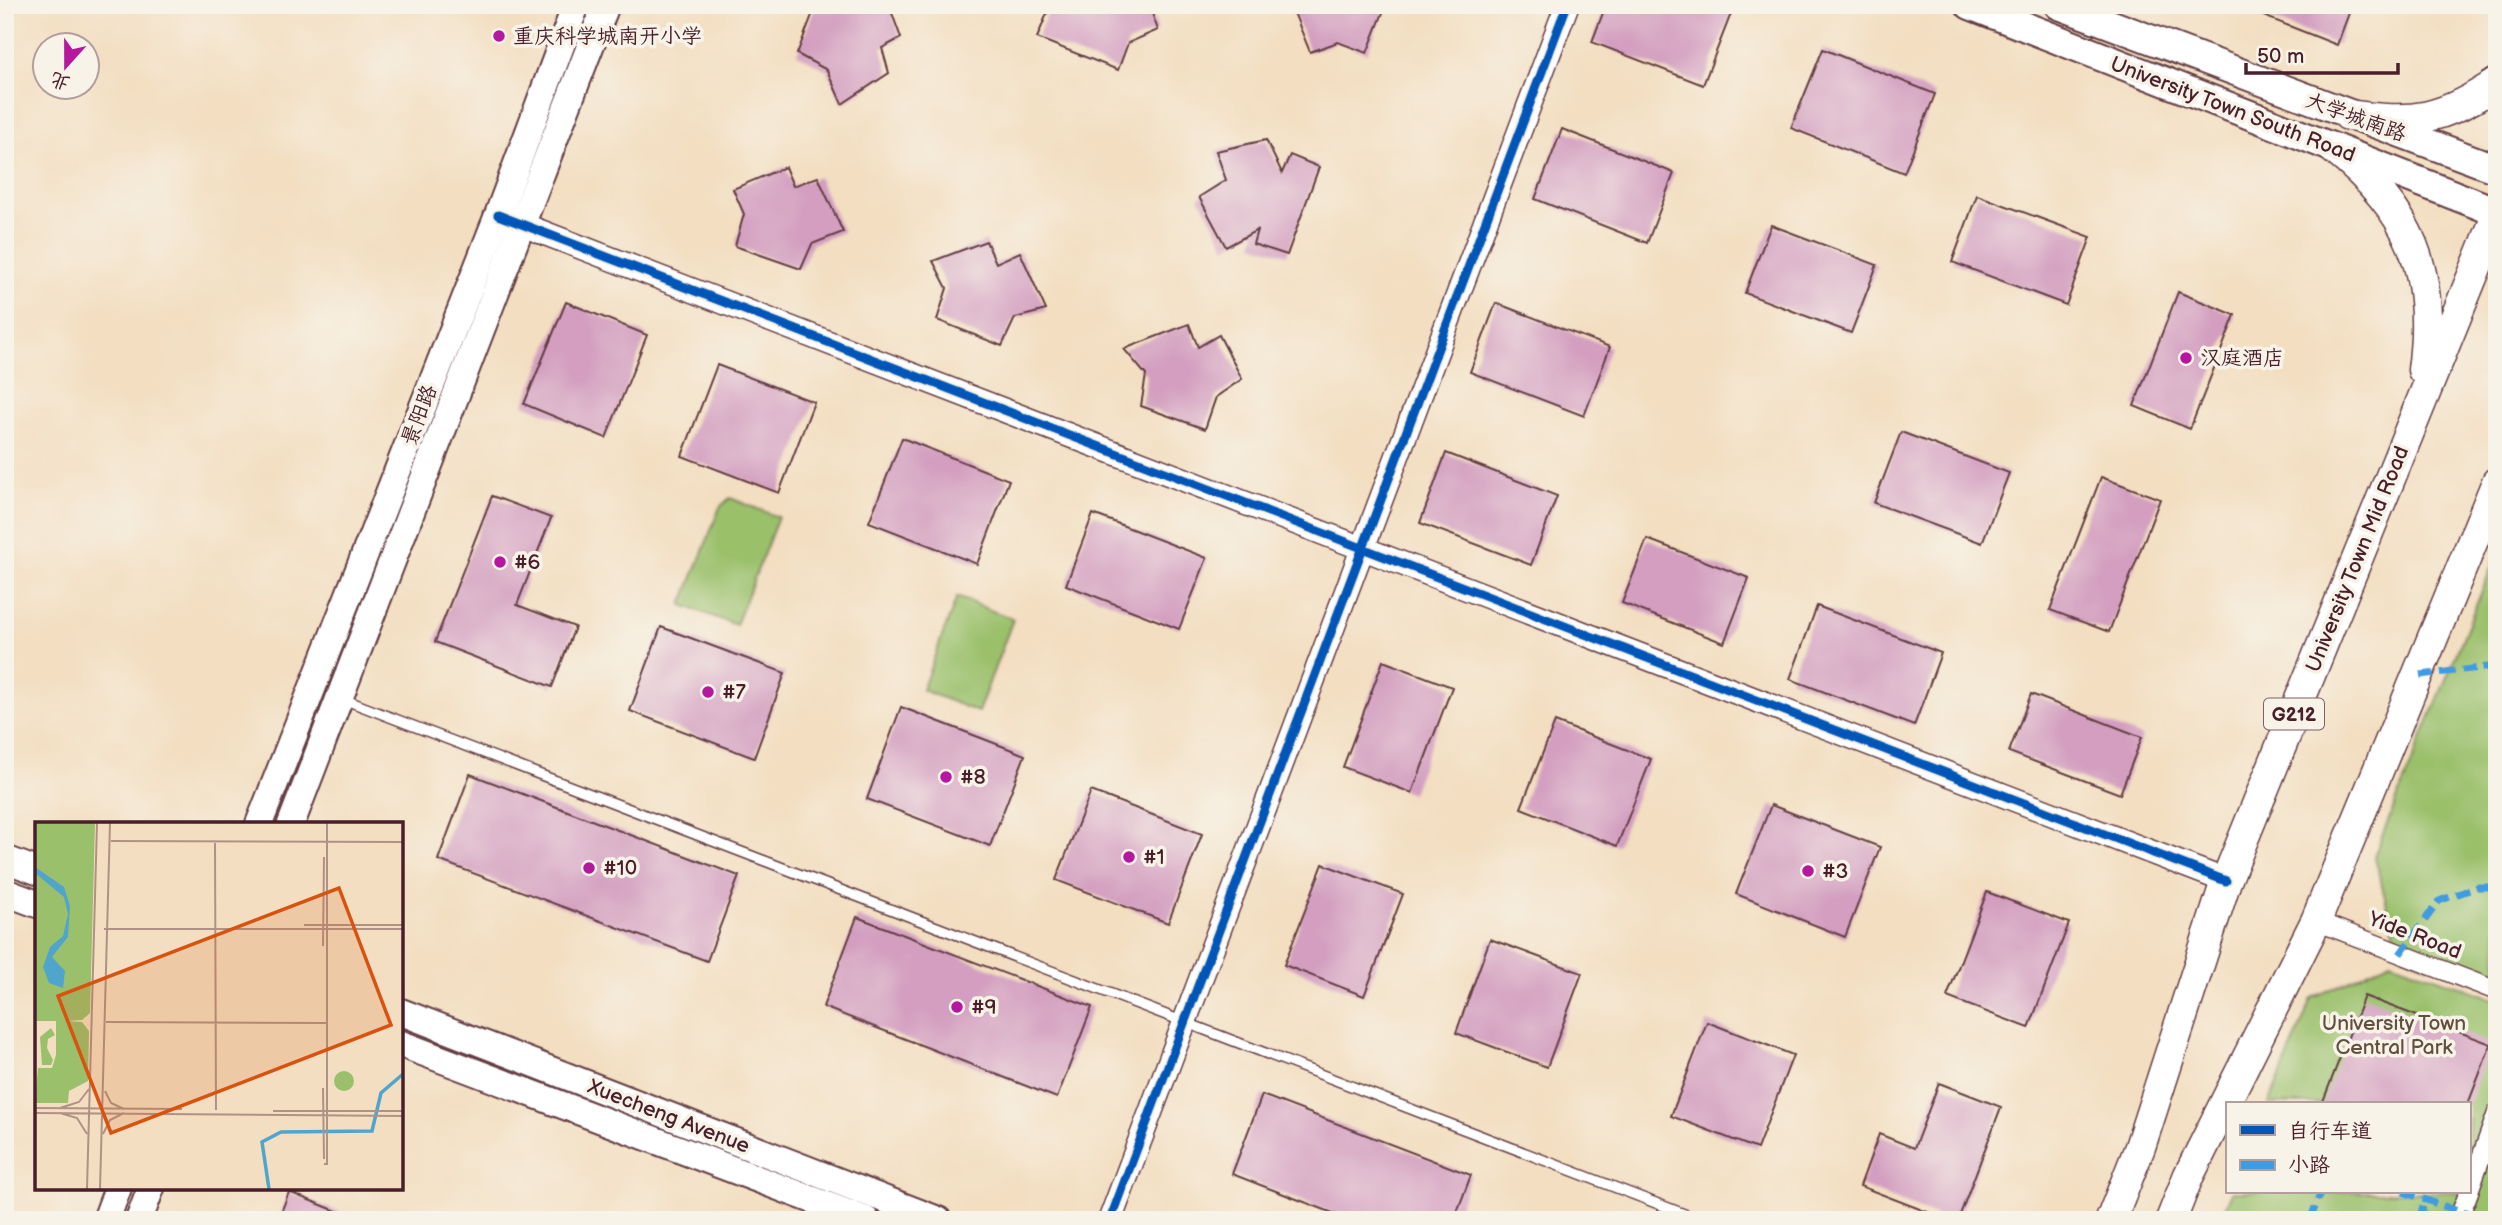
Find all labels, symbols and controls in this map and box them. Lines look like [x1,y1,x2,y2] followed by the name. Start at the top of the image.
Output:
[513,24,702,49] place label: 重庆科学城南开小学
[491,28,507,44] marker: 重庆科学城南开小学
[32,32,102,102] north arrow
[2246,32,2399,76] scale bar
[2257,44,2304,69] text: 50 m
[2107,51,2359,168] street label: University Town South Road
[47,66,73,95] text: 北
[2302,88,2409,147] street label: 大学城南路
[2200,346,2284,371] place label: 汉庭酒店
[2178,350,2194,366] marker: 汉庭酒店
[397,381,442,449] street label: 景阳路
[2301,443,2414,676] street label: University Town Mid Road
[514,550,541,575] place label: #6
[492,554,508,570] marker: #6
[722,680,747,705] place label: #7
[700,684,716,700] marker: #7
[2264,698,2324,730] road number: G212
[960,765,986,790] place label: #8
[938,769,954,785] marker: #8
[35,822,402,1190] inset map
[1143,845,1165,870] place label: #1
[1121,849,1137,865] marker: #1
[603,856,637,881] place label: #10
[1822,859,1848,884] place label: #3
[581,860,597,876] marker: #10
[1800,863,1816,879] marker: #3
[2364,906,2465,965] street label: Yide Road
[971,995,997,1020] place label: #9
[949,999,965,1015] marker: #9
[2322,1011,2466,1060] park label: University Town Central Park
[583,1074,753,1159] street label: Xuecheng Avenue
[2226,1102,2470,1194] legend
[2288,1119,2372,1144] text: 自行车道
[2288,1153,2330,1178] text: 小路

